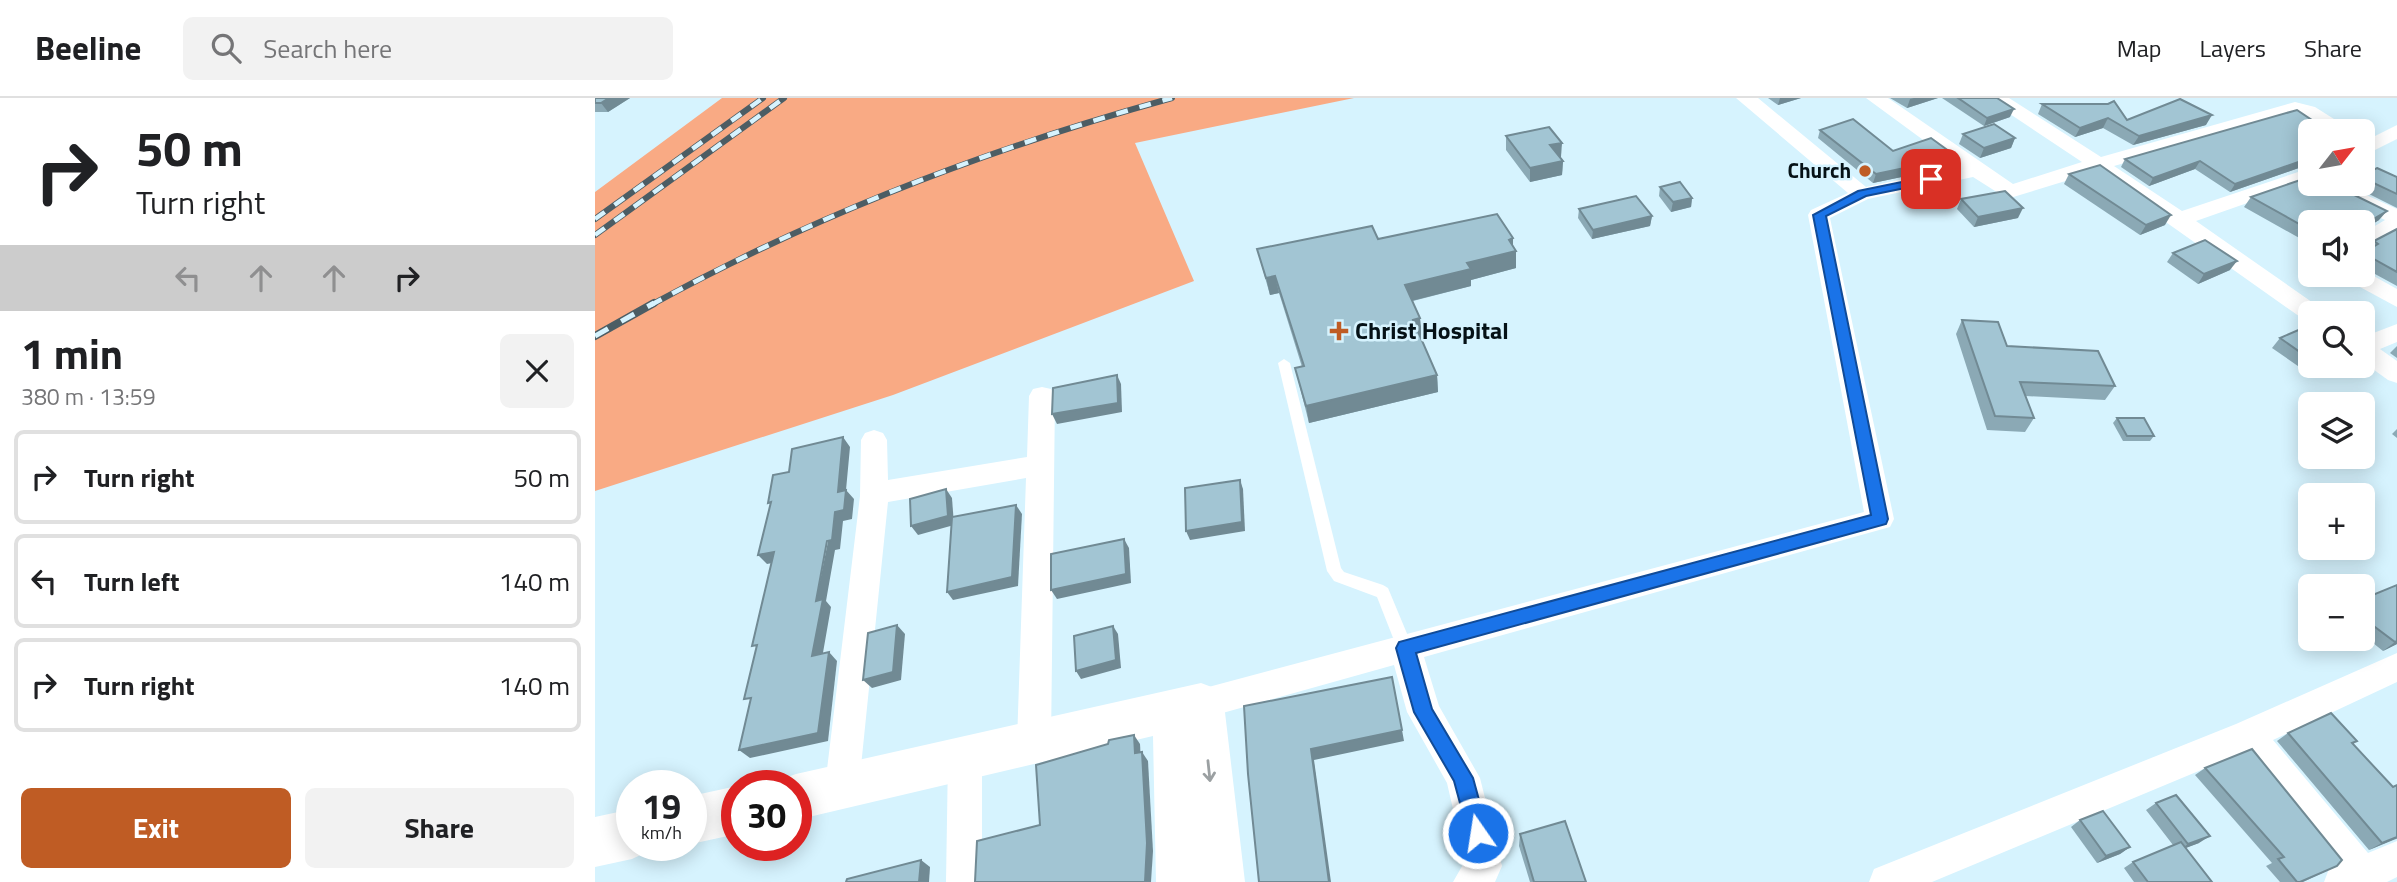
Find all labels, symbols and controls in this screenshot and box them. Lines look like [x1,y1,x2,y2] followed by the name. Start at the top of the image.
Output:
[183,17,673,80] search box
[35,23,141,73] text: Beeline
[207,29,245,67] icon: search
[263,29,392,68] text: Search here
[2117,30,2162,66] text: Map
[2200,30,2266,66] text: Layers
[2304,30,2362,66] text: Share
[136,110,243,185] text: 50 m
[2298,119,2375,196] north arrow
[2298,119,2375,651] map controls
[21,126,112,217] icon: right
[1901,149,1961,209] pin
[1788,154,1851,186] place label: Church
[1912,160,1950,198] icon: arrive
[1857,163,1873,179] marker: Church
[136,178,265,226] text: Turn right
[2298,210,2375,287] button: sound
[169,259,207,297] icon: left
[242,259,280,297] icon: ahead
[315,259,353,297] icon: ahead
[388,259,426,297] icon: right
[2298,301,2375,378] button: search
[1355,312,1509,348] place label: Christ Hospital
[21,321,123,385] text: 1 min
[1329,321,1349,341] marker: Christ Hospital
[500,334,574,408] button: close
[21,379,156,414] text: 380 m · 13:59
[2298,392,2375,469] button: layers
[25,458,63,496] icon: right
[84,458,195,497] text: Turn right
[513,458,570,497] text: 50 m
[2298,483,2375,560] button: +
[25,562,63,600] icon: left
[84,562,179,601] text: Turn left
[499,562,570,601] text: 140 m
[2298,574,2375,651] button: −
[25,666,63,704] icon: right
[84,666,195,705] text: Turn right
[499,666,570,705] text: 140 m
[1202,760,1215,782] one-way arrow
[721,770,812,861] speed limit sign: 30
[642,779,681,833] text: 19
[21,788,291,868] button: Exit
[305,788,574,868] button: Share
[1441,796,1515,870] position arrow
[641,819,682,846] text: km/h

